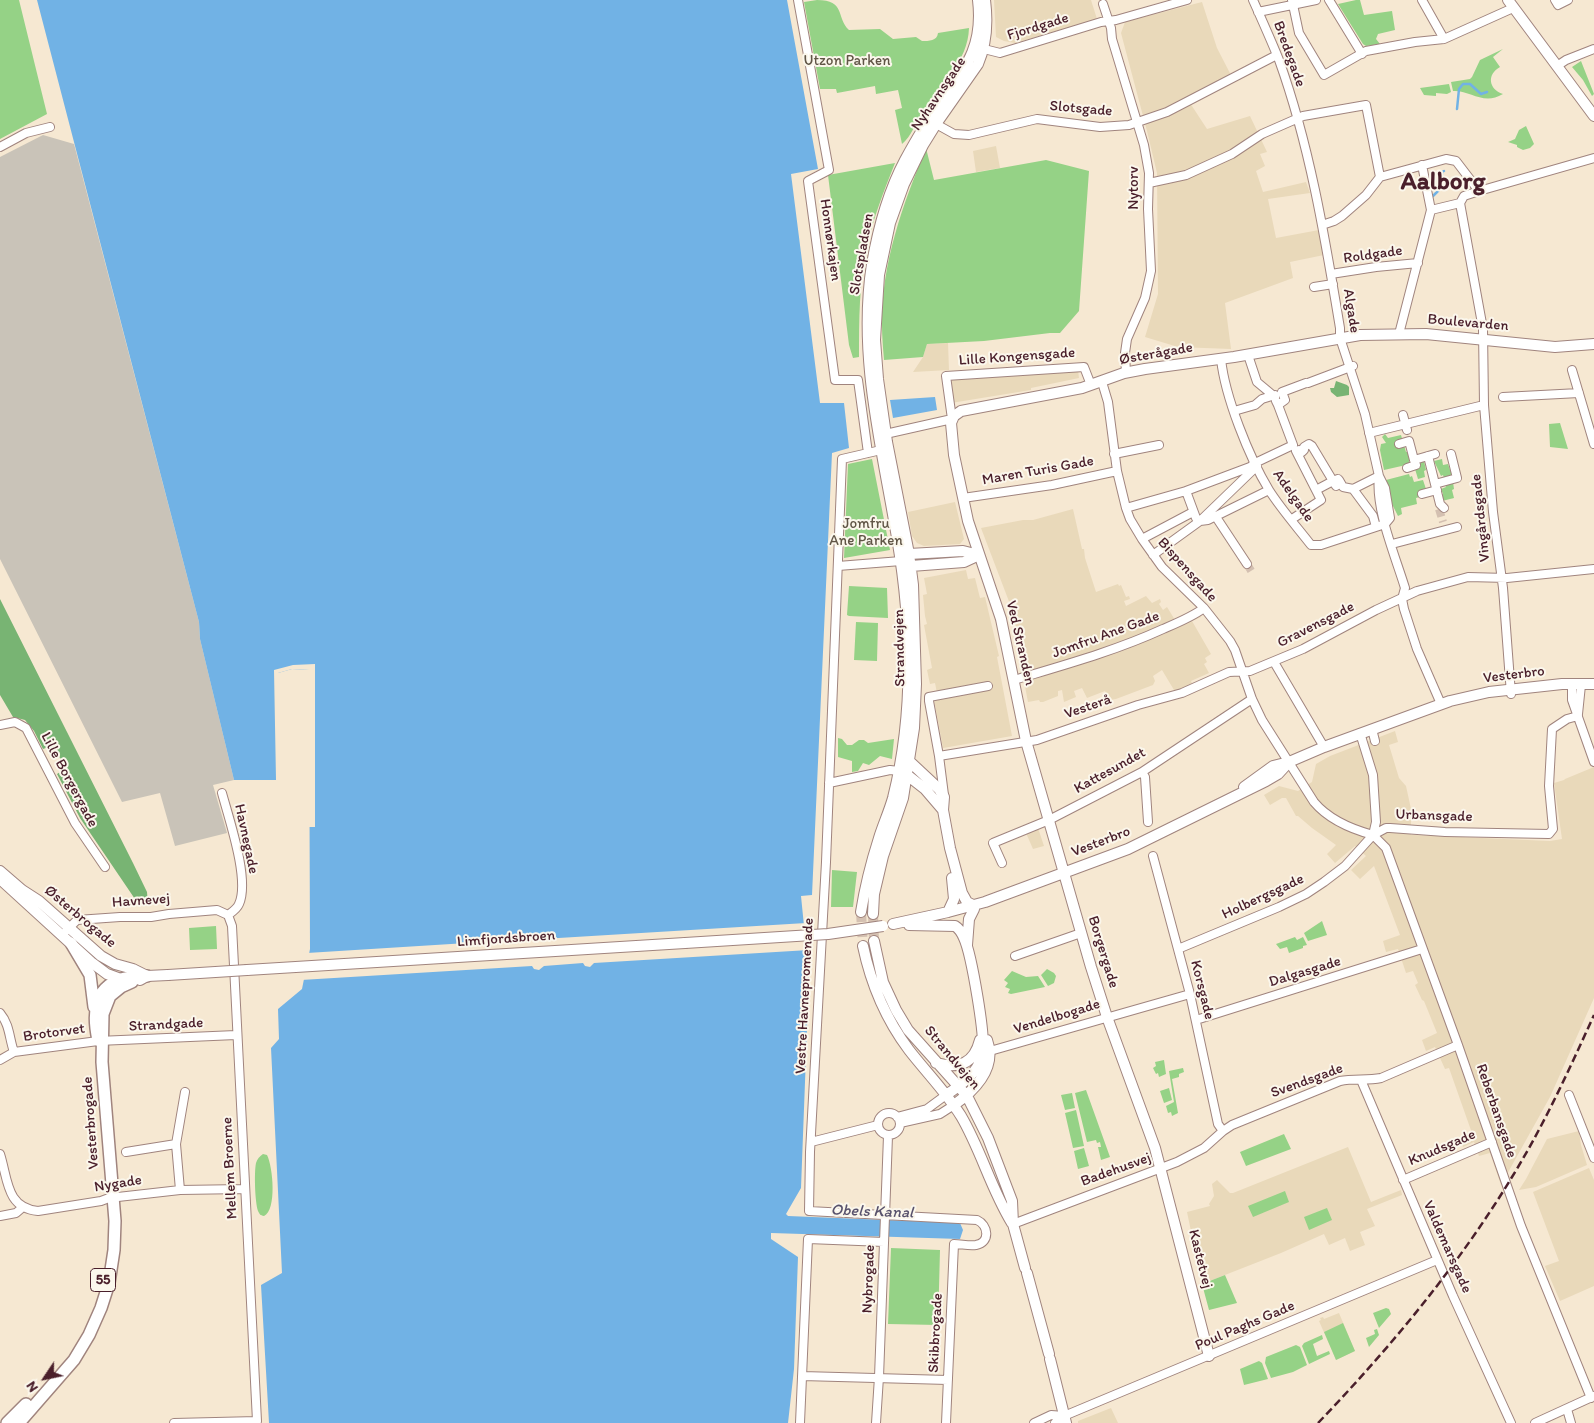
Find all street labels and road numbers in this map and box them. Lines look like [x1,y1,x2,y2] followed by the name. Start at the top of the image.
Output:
[1005,9,1071,45] street label: Fjordgade
[1269,19,1309,89] street label: Bredegade
[908,54,970,134] street label: Nyhavnsgade
[1049,97,1113,121] street label: Slotsgade
[1125,166,1143,210] street label: Nytorv
[815,198,845,282] street label: Honnørkajen
[846,212,878,296] street label: Slotspladsen
[1342,242,1404,268] street label: Roldgade
[1339,288,1363,334] street label: Algade
[1427,310,1509,336] street label: Boulevarden
[1118,339,1194,369] street label: Østerågade
[958,344,1076,370] street label: Lille Kongensgade
[981,452,1095,490] street label: Maren Turis Gade
[1268,466,1318,526] street label: Adelgade
[1467,473,1495,563] street label: Vingårdsgade
[1153,534,1221,606] street label: Bispensgade
[1274,598,1358,652] street label: Gravensgade
[1002,599,1038,687] street label: Ved Stranden
[1050,607,1162,663] street label: Jomfru Ane Gade
[890,609,910,687] street label: Strandvejen
[1482,662,1546,688] street label: Vesterbro
[1062,691,1114,723] street label: Vesterå
[36,729,102,831] street label: Lille Borgergade
[1071,744,1149,798] street label: Kattesundet
[230,802,262,876] street label: Havnegade
[1395,806,1473,826] street label: Urbansgade
[1069,823,1133,861] street label: Vesterbro
[1219,870,1307,924] street label: Holbergsgade
[40,882,120,952] street label: Østerbrogade
[111,890,171,912] street label: Havnevej
[1083,914,1123,990] street label: Borgergade
[792,917,818,1075] street label: Vestre Havnepromenade
[456,927,556,951] street label: Limfjordsbroen
[1267,953,1343,991] street label: Dalgasgade
[1186,959,1218,1021] street label: Korsgade
[1012,995,1102,1039] street label: Vendelbogade
[128,1014,204,1036] street label: Strandgade
[22,1020,86,1046] street label: Brotorvet
[920,1022,984,1094] street label: Strandvejen
[1268,1060,1346,1102] street label: Svendsgade
[1471,1062,1521,1160] street label: Reberbansgade
[79,1076,103,1170] street label: Vesterbrogade
[218,1116,242,1220] street label: Mellem Broerne
[1406,1126,1478,1170] street label: Knudsgade
[1078,1149,1154,1191] street label: Badehusvej
[93,1171,143,1197] street label: Nygade
[1419,1198,1475,1296] street label: Valdemarsgade
[1184,1228,1216,1290] street label: Kastetvej
[859,1244,879,1314] street label: Nybrogade
[90,1268,116,1292] road number: 55
[925,1293,947,1373] street label: Skibbrogade
[1192,1297,1298,1355] street label: Poul Paghs Gade

